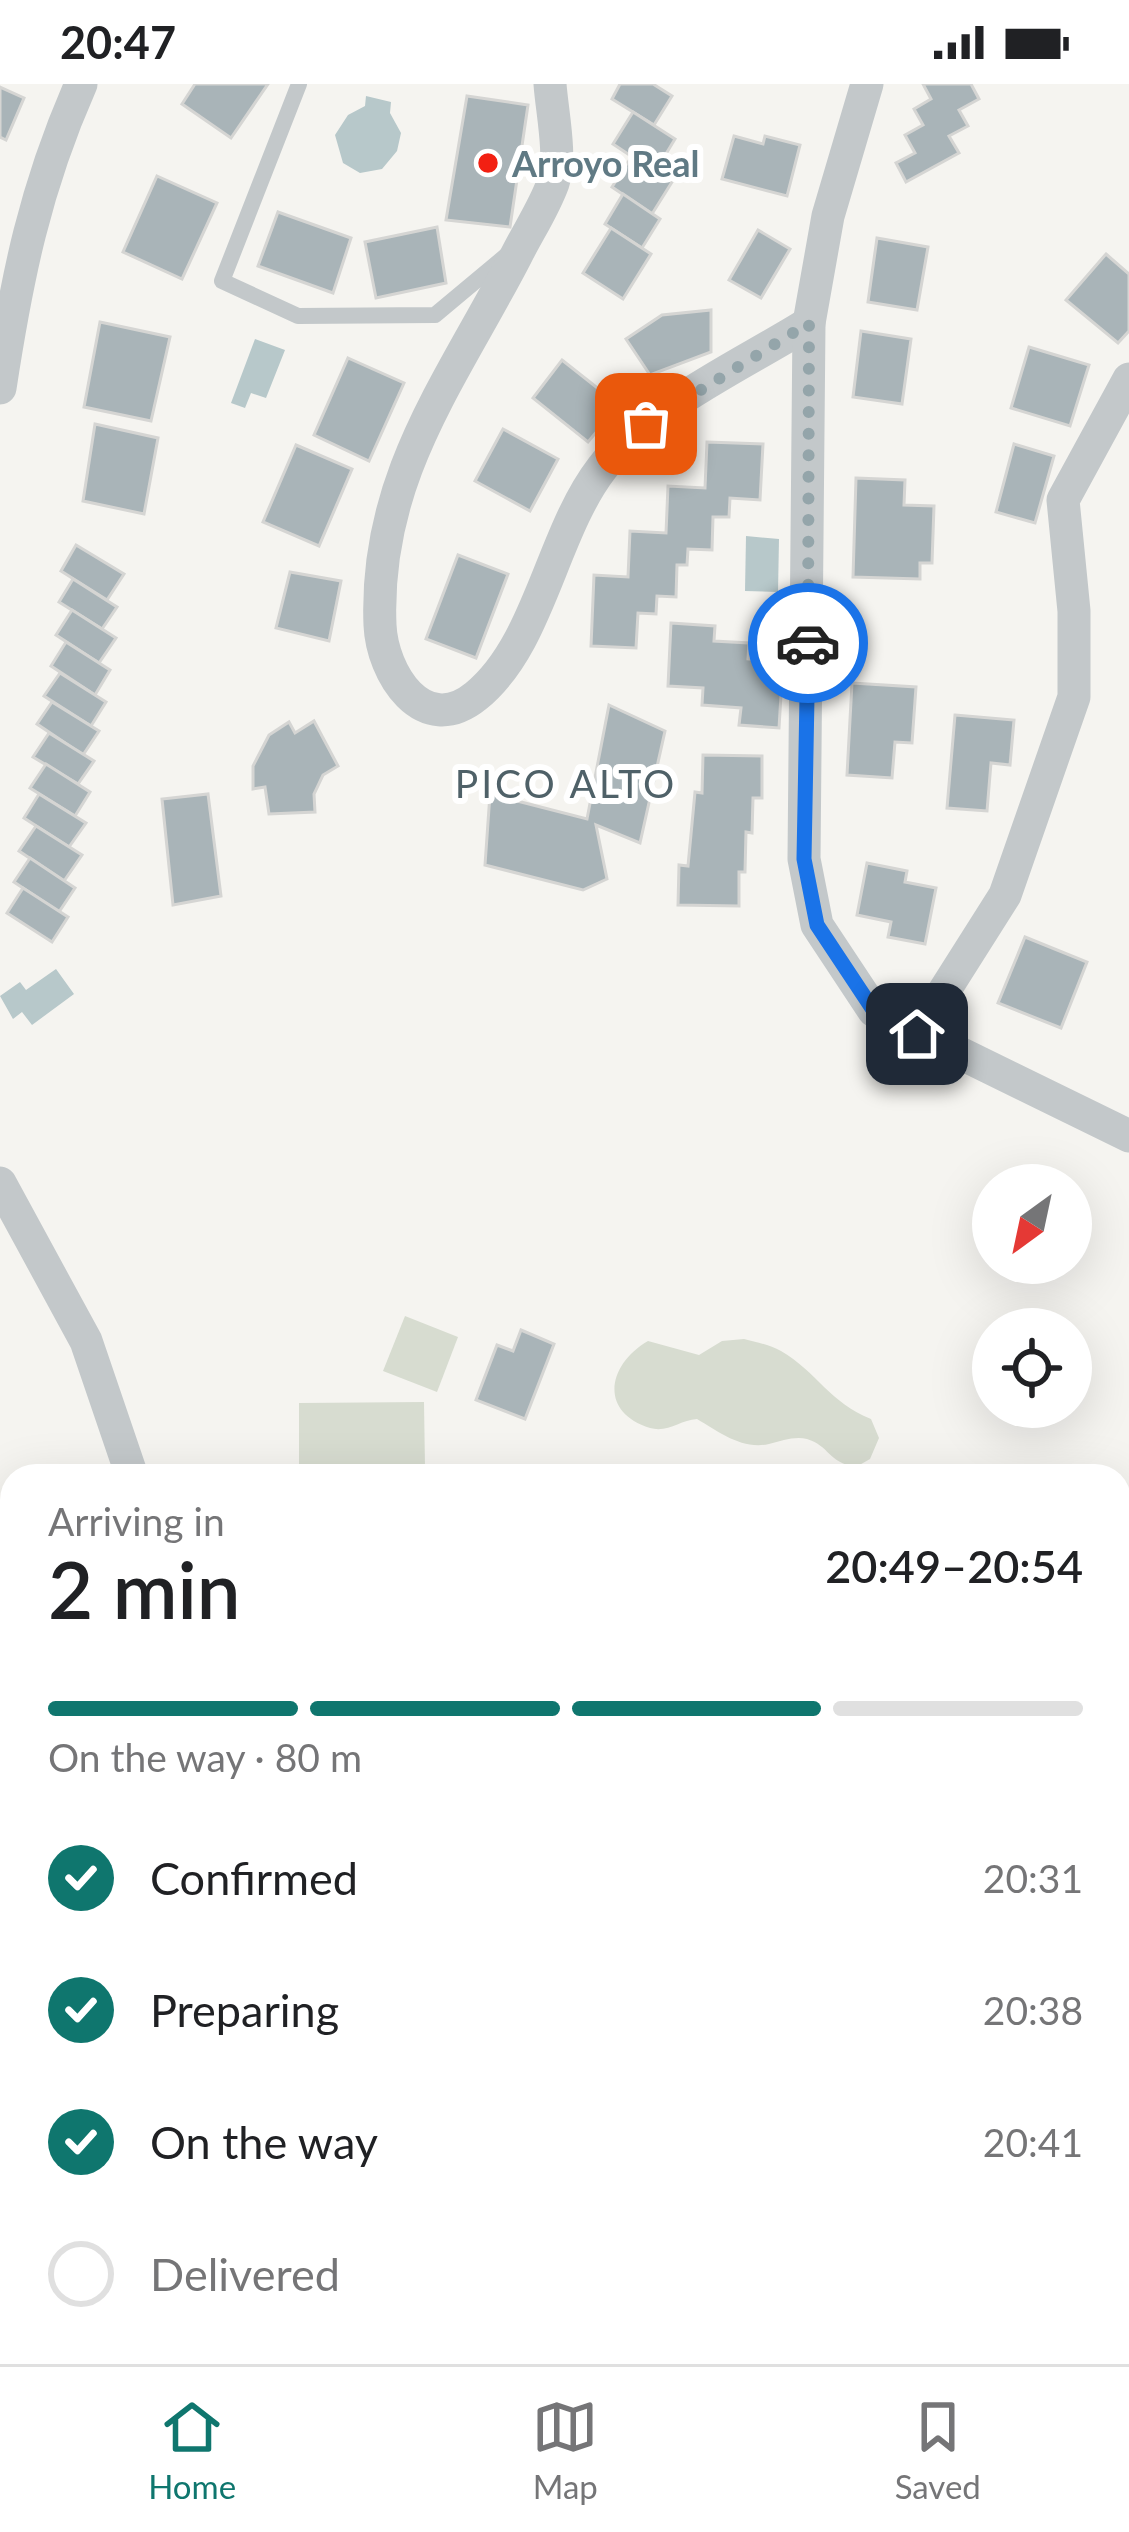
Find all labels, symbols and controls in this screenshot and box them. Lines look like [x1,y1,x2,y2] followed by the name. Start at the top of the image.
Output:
[60,15,176,69] text: 20:47
[511,141,700,185] place label: Arroyo Real
[475,150,501,176] marker: Arroyo Real
[595,373,697,475] pin
[613,391,679,457] icon: bag
[748,583,868,703] courier
[775,610,841,676] icon: car
[455,760,677,806] district label: PICO ALTO
[866,983,968,1085] pin
[884,1001,950,1067] icon: home
[972,1164,1092,1284] north arrow
[972,1164,1092,1428] map controls
[972,1308,1092,1428] button: locate
[48,1498,225,1544] text: Arriving in
[825,1539,1083,1593] text: 20:49–20:54
[48,1542,241,1636] text: 2 min
[48,1734,362,1780] text: On the way · 80 m
[48,1845,114,1911] icon: check
[150,1851,358,1905] text: Confirmed
[983,1855,1083,1901] text: 20:31
[48,1977,114,2043] icon: check
[150,1983,339,2037] text: Preparing
[983,1987,1083,2033] text: 20:38
[48,2109,114,2175] icon: check
[150,2115,378,2169] text: On the way
[983,2119,1083,2165] text: 20:41
[150,2247,340,2301] text: Delivered
[148,2394,236,2506] tab: Home
[532,2394,598,2506] tab: Map
[895,2394,981,2506] tab: Saved

